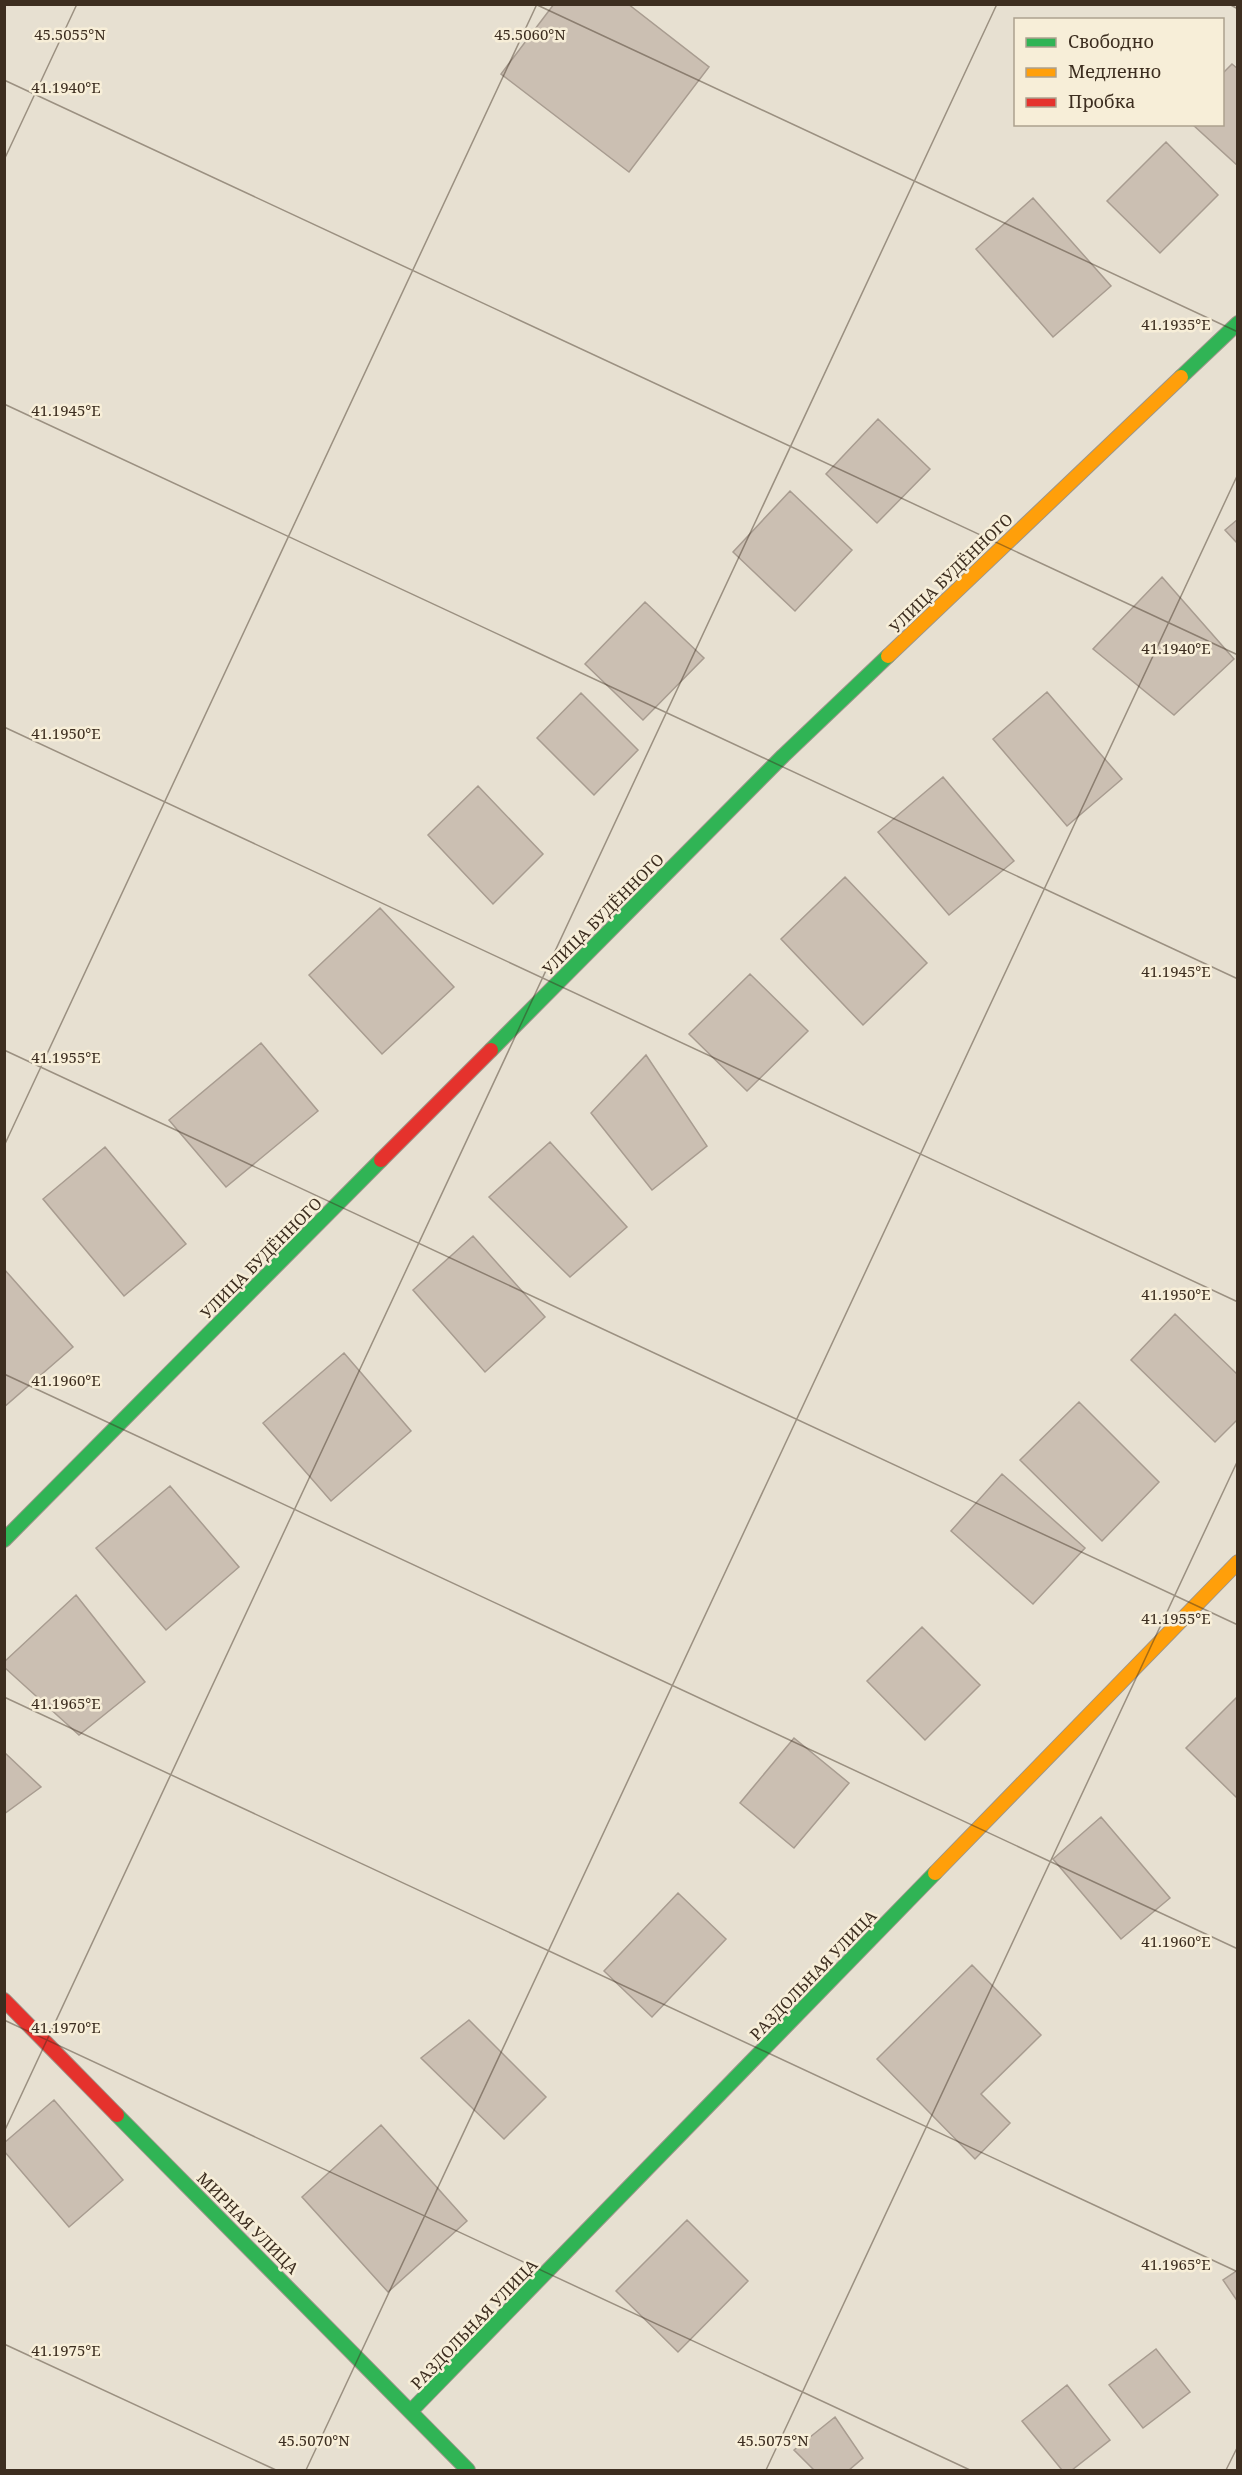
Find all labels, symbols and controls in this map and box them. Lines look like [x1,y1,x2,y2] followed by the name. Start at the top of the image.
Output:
[1014,18,1224,126] legend
[34,24,106,44] text: 45.5055°N
[494,24,566,44] text: 45.5060°N
[1068,29,1154,53] text: Свободно
[1068,59,1161,83] text: Медленно
[31,77,101,97] text: 41.1940°E
[1068,89,1135,113] text: Пробка
[1141,314,1211,334] text: 41.1935°E
[31,400,101,420] text: 41.1945°E
[884,508,1018,638] street label: УЛИЦА БУДЁННОГО
[1141,638,1211,658] text: 41.1940°E
[31,723,101,743] text: 41.1950°E
[537,848,669,980] street label: УЛИЦА БУДЁННОГО
[1141,961,1211,981] text: 41.1945°E
[31,1047,101,1067] text: 41.1955°E
[195,1192,327,1324] street label: УЛИЦА БУДЁННОГО
[1141,1284,1211,1304] text: 41.1950°E
[31,1370,101,1390] text: 41.1960°E
[1141,1608,1211,1628] text: 41.1955°E
[31,1693,101,1713] text: 41.1965°E
[745,1904,882,2045] street label: РАЗДОЛЬНАЯ УЛИЦА
[1141,1931,1211,1951] text: 41.1960°E
[31,2017,101,2037] text: 41.1970°E
[192,2167,304,2279] street label: МИРНАЯ УЛИЦА
[406,2253,543,2394] street label: РАЗДОЛЬНАЯ УЛИЦА
[1141,2254,1211,2274] text: 41.1965°E
[31,2340,101,2360] text: 41.1975°E
[278,2430,350,2450] text: 45.5070°N
[737,2430,809,2450] text: 45.5075°N

